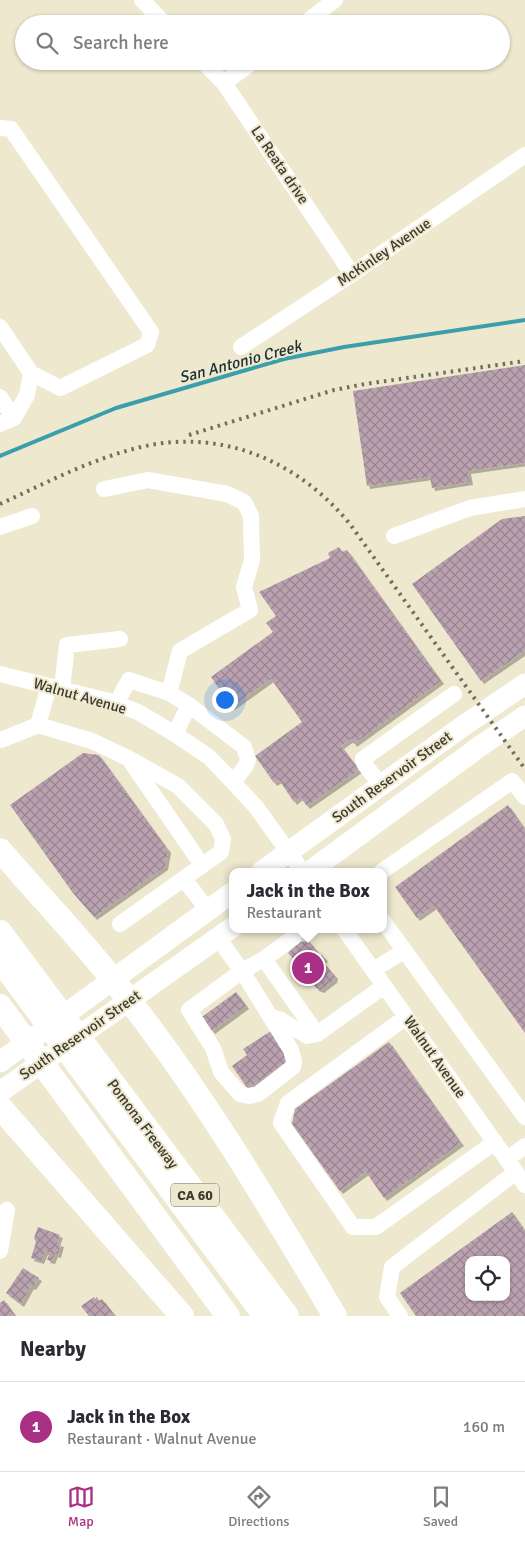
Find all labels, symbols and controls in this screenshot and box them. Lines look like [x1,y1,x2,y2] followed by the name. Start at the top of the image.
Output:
[15,15,510,70] search box
[33,29,61,57] icon: search
[73,31,169,55] text: Search here
[247,123,313,207] street label: La Reata drive
[334,214,434,290] street label: McKinley Avenue
[177,336,305,388] water label: San Antonio Creek
[31,674,129,718] street label: Walnut Avenue
[212,687,238,713] your location
[329,727,455,827] street label: South Reservoir Street
[229,868,387,933] popup
[246,879,370,903] text: Jack in the Box
[246,903,322,923] text: Restaurant
[292,949,324,987] pin: 1
[16,986,144,1084] street label: South Reservoir Street
[400,1012,470,1102] street label: Walnut Avenue
[103,1076,183,1172] street label: Pomona Freeway
[171,1184,219,1206] road number: CA 60
[465,1256,510,1301] map controls
[465,1256,510,1301] button: locate
[20,1336,86,1362] text: Nearby
[67,1405,190,1429] text: Jack in the Box
[32,1417,40,1437] text: 1
[463,1417,505,1437] text: 160 m
[67,1429,256,1449] text: Restaurant · Walnut Avenue
[67,1483,95,1530] tab: Map
[228,1483,289,1530] tab: Directions
[423,1483,458,1530] tab: Saved

